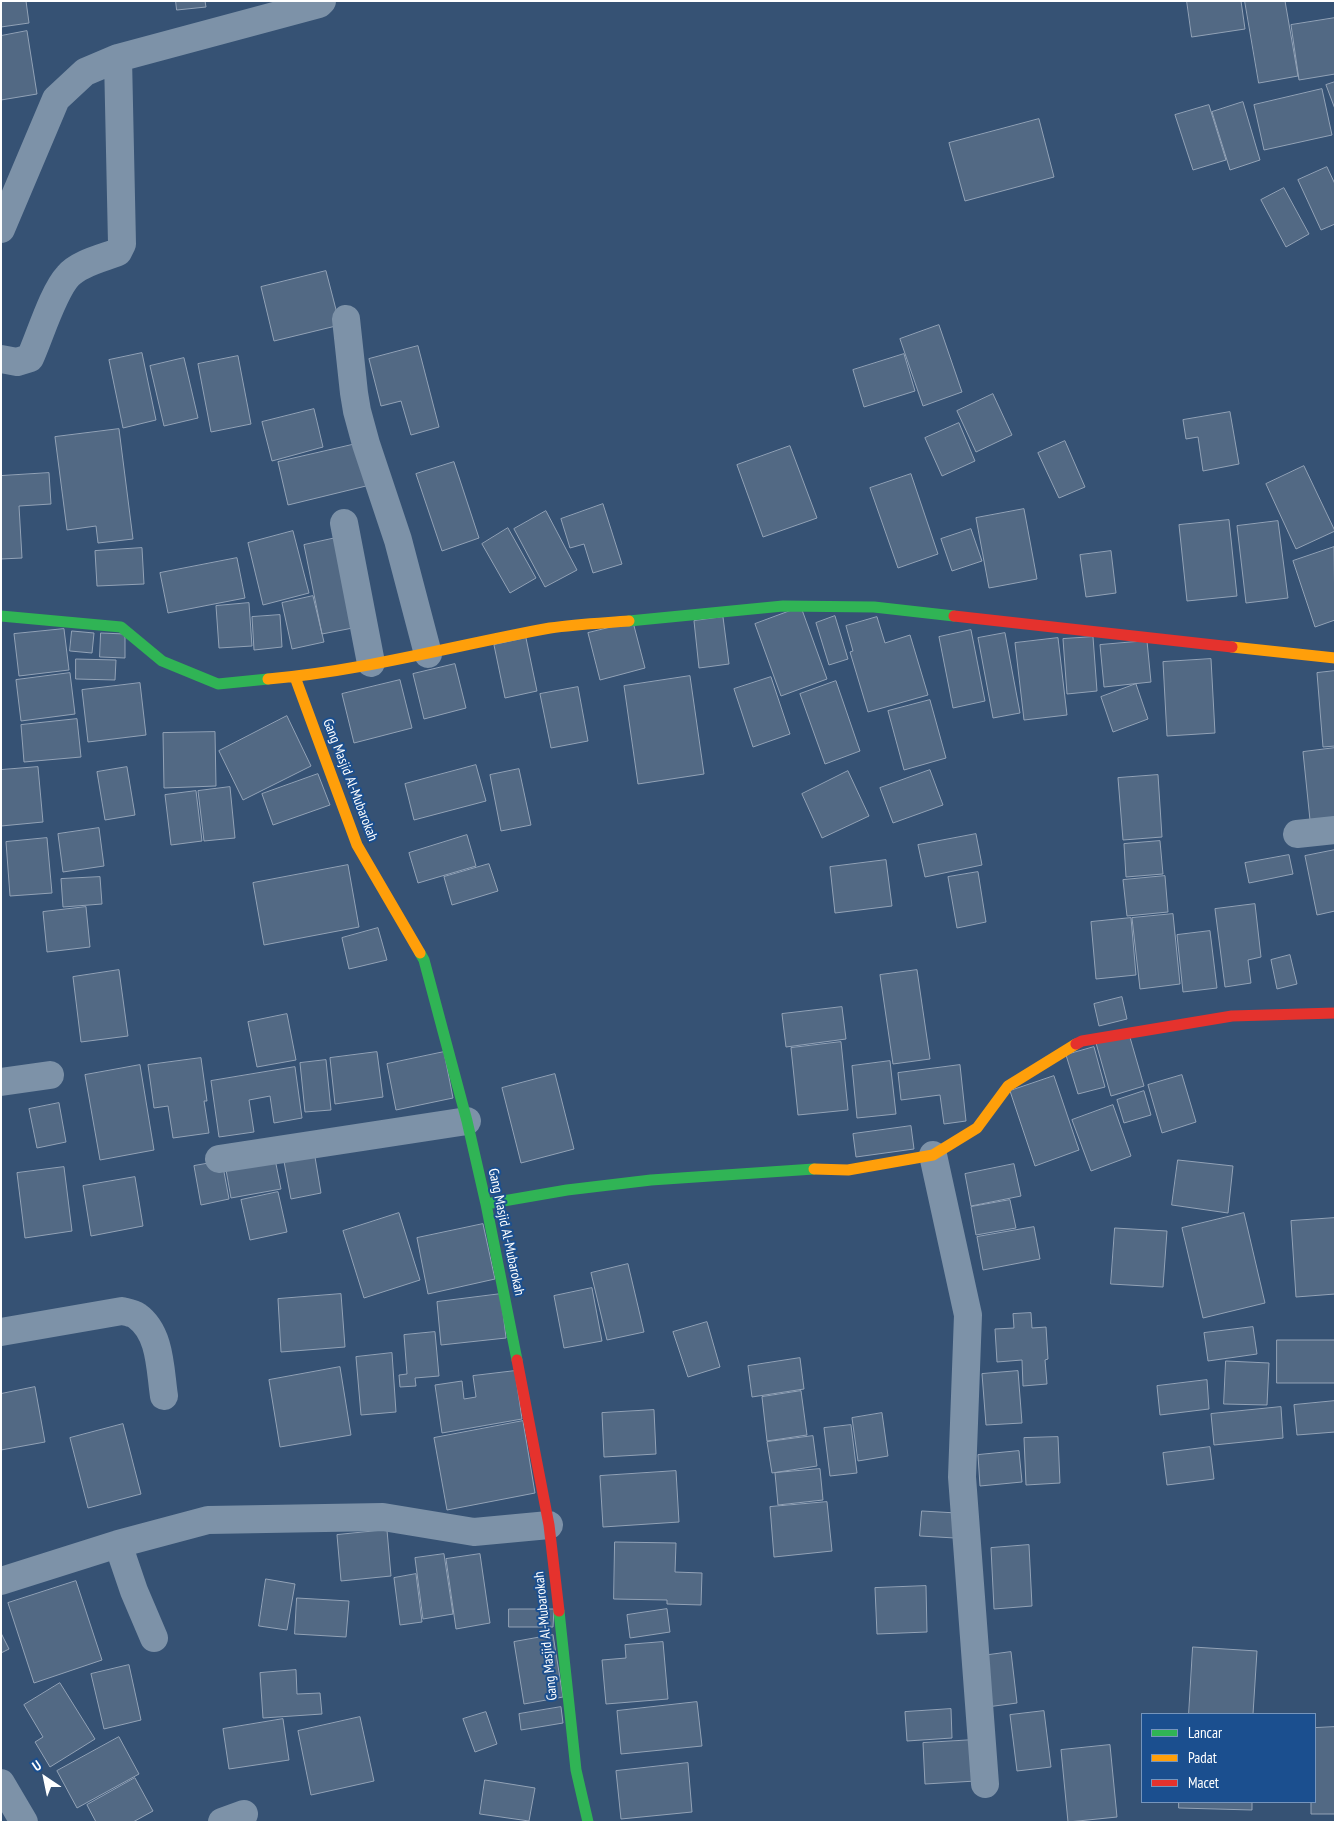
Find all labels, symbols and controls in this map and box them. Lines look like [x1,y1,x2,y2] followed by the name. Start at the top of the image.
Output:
[319,716,381,844] street label: Gang Masjid Al-Mubarokah
[484,1167,528,1297] street label: Gang Masjid Al-Mubarokah
[531,1571,561,1701] street label: Gang Masjid Al-Mubarokah
[1141,1713,1316,1803] legend
[1188,1723,1222,1742] text: Lancar
[1188,1748,1217,1767] text: Padat
[20,1753,70,1803] north arrow
[29,1756,45,1775] text: U
[1188,1773,1219,1792] text: Macet

